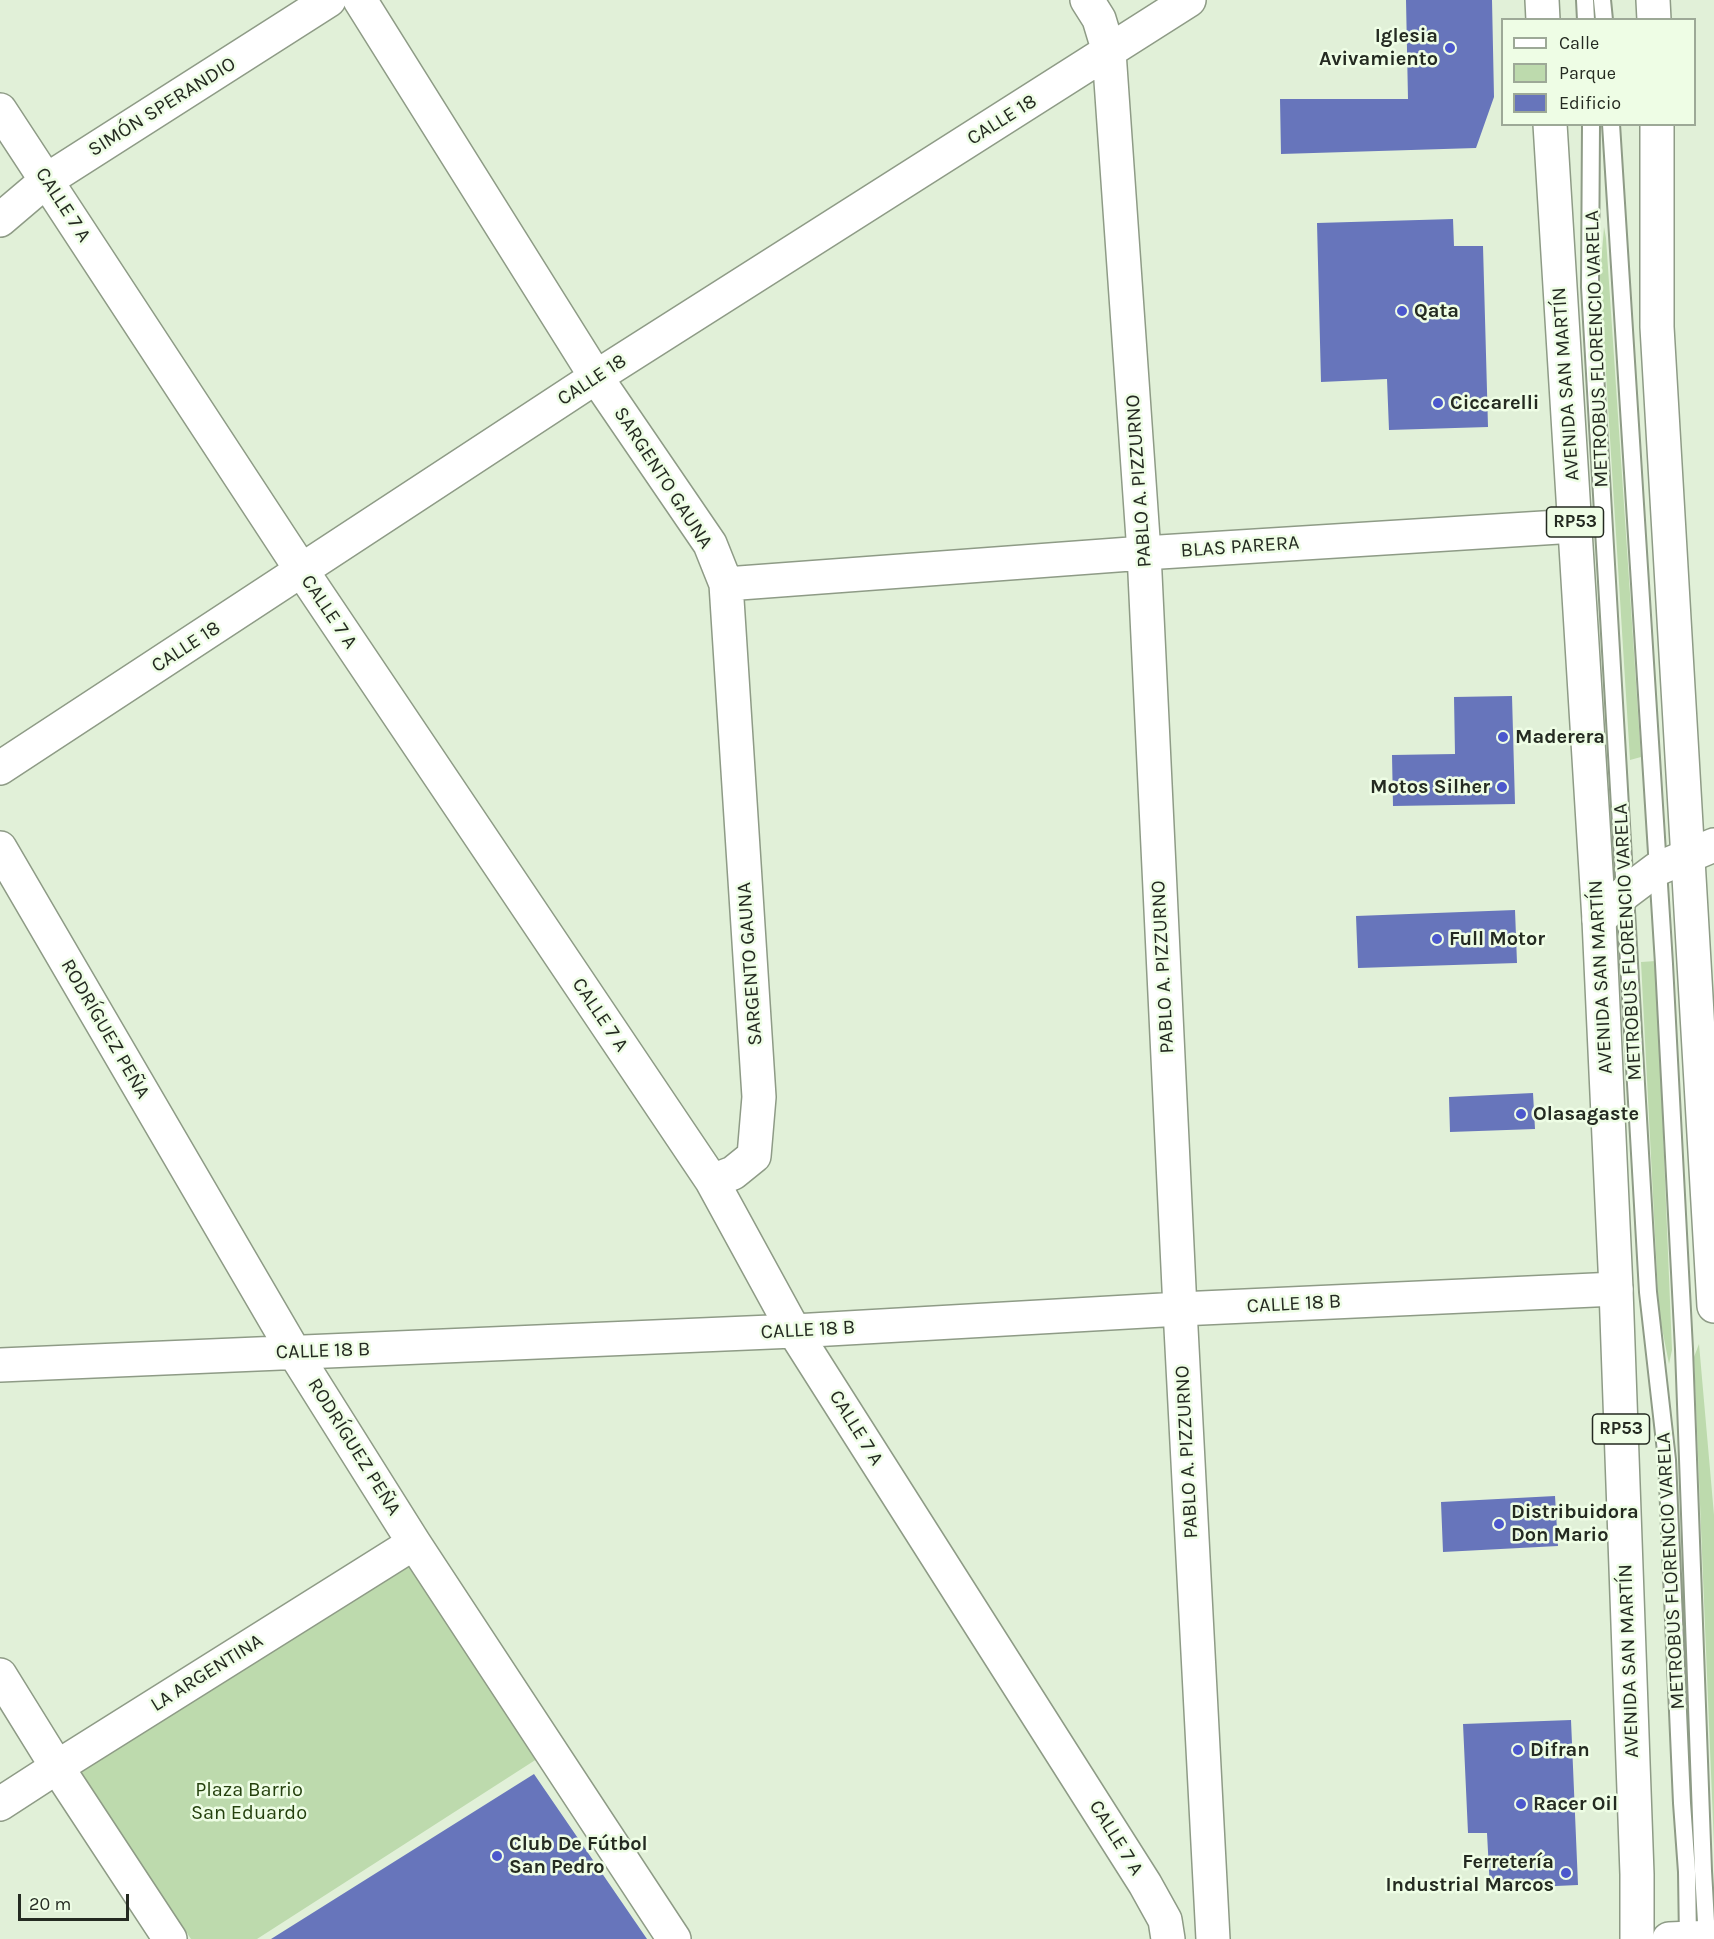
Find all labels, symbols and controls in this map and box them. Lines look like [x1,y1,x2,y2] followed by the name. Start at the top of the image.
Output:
[1501,18,1696,126] legend
[1319,24,1438,71] place label: Iglesia Avivamiento
[1559,32,1599,54] text: Calle
[1443,41,1457,55] marker: Iglesia Avivamiento
[84,52,240,162] street label: SIMÓN SPERANDIO
[1559,62,1616,84] text: Parque
[963,89,1041,151] street label: CALLE 18
[1559,92,1621,114] text: Edificio
[30,163,96,247] street label: CALLE 7 A
[1580,210,1614,488] street label: METROBUS FLORENCIO VARELA
[1547,286,1585,482] street label: AVENIDA SAN MARTÍN
[1414,299,1459,323] place label: Qata
[1395,304,1409,318] marker: Qata
[553,349,631,411] street label: CALLE 18
[1450,391,1539,415] place label: Ciccarelli
[1121,394,1157,568] street label: PABLO A. PIZZURNO
[1431,396,1445,410] marker: Ciccarelli
[608,403,718,553] street label: SARGENTO GAUNA
[1546,507,1604,537] road number: RP53
[1180,531,1300,563] street label: BLAS PARERA
[296,570,362,654] street label: CALLE 7 A
[147,616,225,678] street label: CALLE 18
[1515,725,1605,749] place label: Maderera
[1496,730,1510,744] marker: Maderera
[1370,775,1490,799] place label: Motos Silher
[1495,780,1509,794] marker: Motos Silher
[1609,803,1647,1081] street label: METROBUS FLORENCIO VARELA
[1584,879,1618,1075] street label: AVENIDA SAN MARTÍN
[1146,880,1180,1054] street label: PABLO A. PIZZURNO
[732,881,768,1047] street label: SARGENTO GAUNA
[1449,927,1545,951] place label: Full Motor
[1430,932,1444,946] marker: Full Motor
[55,955,155,1103] street label: RODRÍGUEZ PEÑA
[567,973,633,1057] street label: CALLE 7 A
[1533,1102,1639,1126] place label: Olasagaste
[1514,1107,1528,1121] marker: Olasagaste
[1246,1290,1342,1318] street label: CALLE 18 B
[760,1316,856,1344] street label: CALLE 18 B
[275,1337,371,1365] street label: CALLE 18 B
[1170,1365,1204,1539] street label: PABLO A. PIZZURNO
[302,1374,406,1520] street label: RODRÍGUEZ PEÑA
[824,1386,888,1470] street label: CALLE 7 A
[1592,1414,1650,1444] road number: RP53
[1652,1432,1690,1710] street label: METROBUS FLORENCIO VARELA
[1511,1500,1639,1547] place label: Distribuidora Don Mario
[1492,1517,1506,1531] marker: Distribuidora Don Mario
[1614,1564,1644,1758] street label: AVENIDA SAN MARTÍN
[146,1629,268,1717] street label: LA ARGENTINA
[1530,1738,1590,1762] place label: Difran
[1511,1743,1525,1757] marker: Difran
[191,1778,307,1825] park label: Plaza Barrio San Eduardo
[1533,1792,1618,1816] place label: Racer Oil
[1084,1796,1148,1880] street label: CALLE 7 A
[1514,1797,1528,1811] marker: Racer Oil
[509,1832,648,1879] place label: Club De Fútbol San Pedro
[490,1849,504,1863] marker: Club De Fútbol San Pedro
[1385,1850,1554,1897] place label: Ferretería Industrial Marcos
[1559,1866,1573,1880] marker: Ferretería Industrial Marcos
[21,1882,132,1920] scale bar
[29,1893,71,1915] text: 20 m

